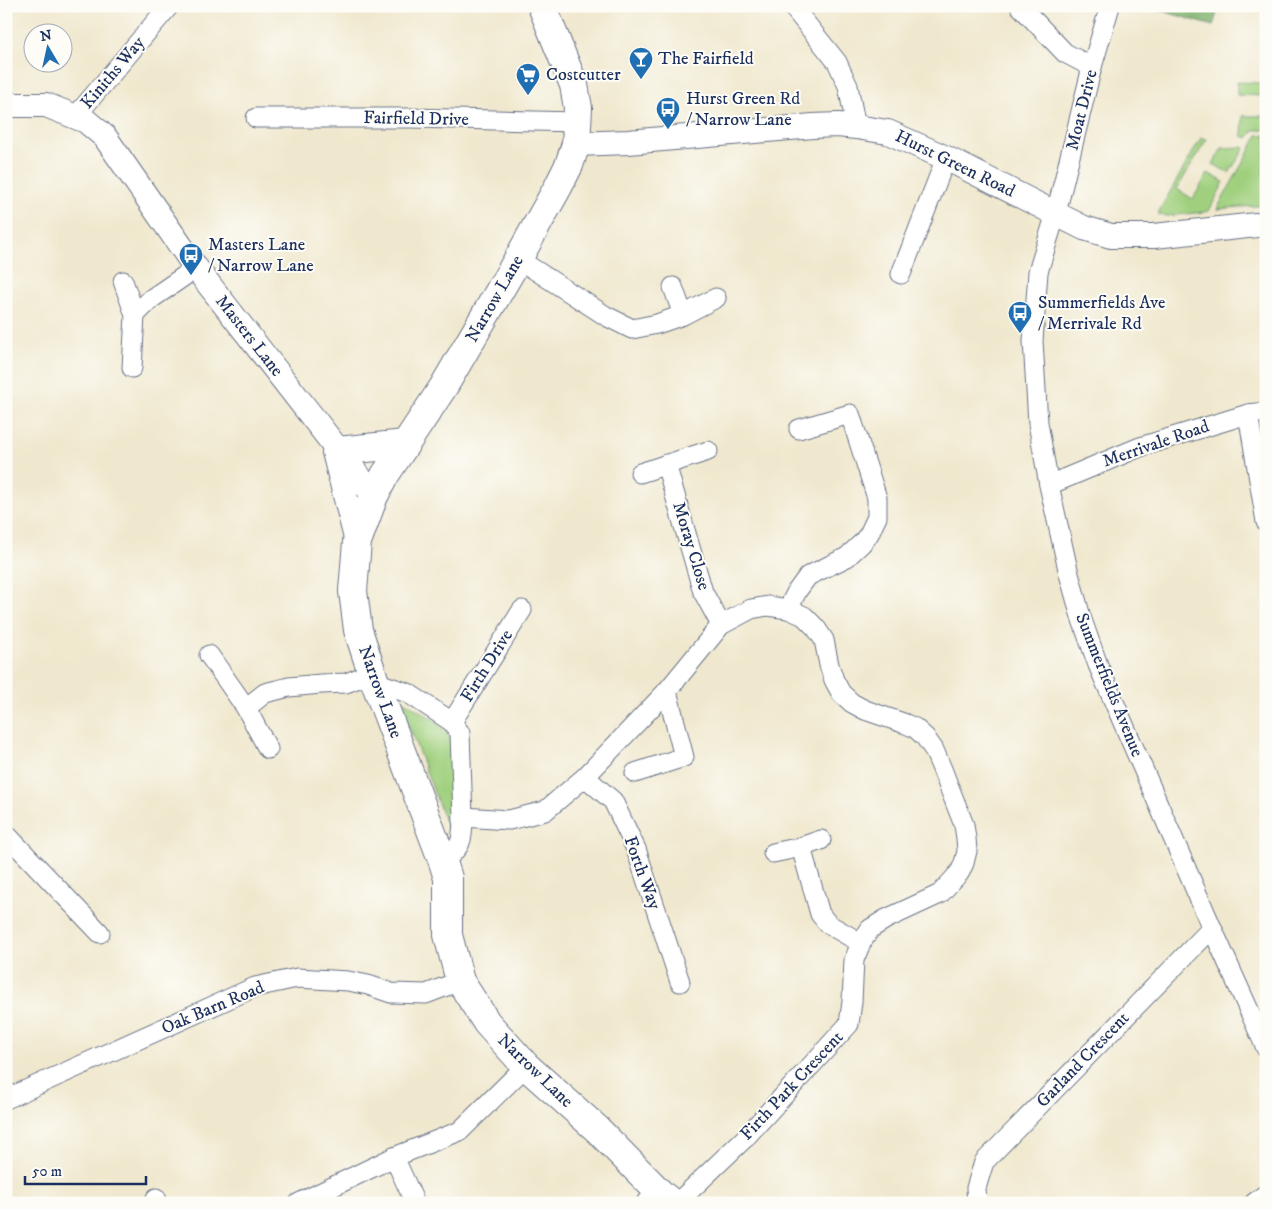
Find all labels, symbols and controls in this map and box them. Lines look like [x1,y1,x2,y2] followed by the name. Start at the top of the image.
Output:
[22,22,72,72] north arrow
[39,26,54,46] text: N
[76,32,150,114] street label: Kiniths Way
[628,46,654,80] bar icon: The Fairfield
[658,48,754,70] place label: The Fairfield
[515,62,541,96] supermarket icon: Costcutter
[546,64,621,86] place label: Costcutter
[1061,67,1103,153] street label: Moat Drive
[686,88,800,131] place label: Hurst Green Rd / Narrow Lane
[655,96,681,130] bus stop icon: Hurst Green Rd / Narrow Lane
[363,107,469,131] street label: Fairfield Drive
[891,125,1019,203] street label: Hurst Green Road
[208,234,314,277] place label: Masters Lane / Narrow Lane
[178,242,204,276] bus stop icon: Masters Lane / Narrow Lane
[461,252,529,346] street label: Narrow Lane
[210,291,288,381] street label: Masters Lane
[1038,292,1166,335] place label: Summerfields Ave / Merrivale Rd
[1007,300,1033,334] bus stop icon: Summerfields Ave / Merrivale Rd
[1100,415,1212,473] street label: Merrivale Road
[667,499,715,593] street label: Moray Close
[1070,610,1148,760] street label: Summerfields Avenue
[456,626,518,706] street label: Firth Drive
[353,643,407,741] street label: Narrow Lane
[619,833,666,913] street label: Forth Way
[158,976,268,1040] street label: Oak Barn Road
[1032,1007,1134,1112] street label: Garland Crescent
[736,1027,848,1145] street label: Firth Park Crescent
[493,1029,577,1113] street label: Narrow Lane
[25,1154,146,1186] scale bar
[32,1162,62,1181] text: 50 m

